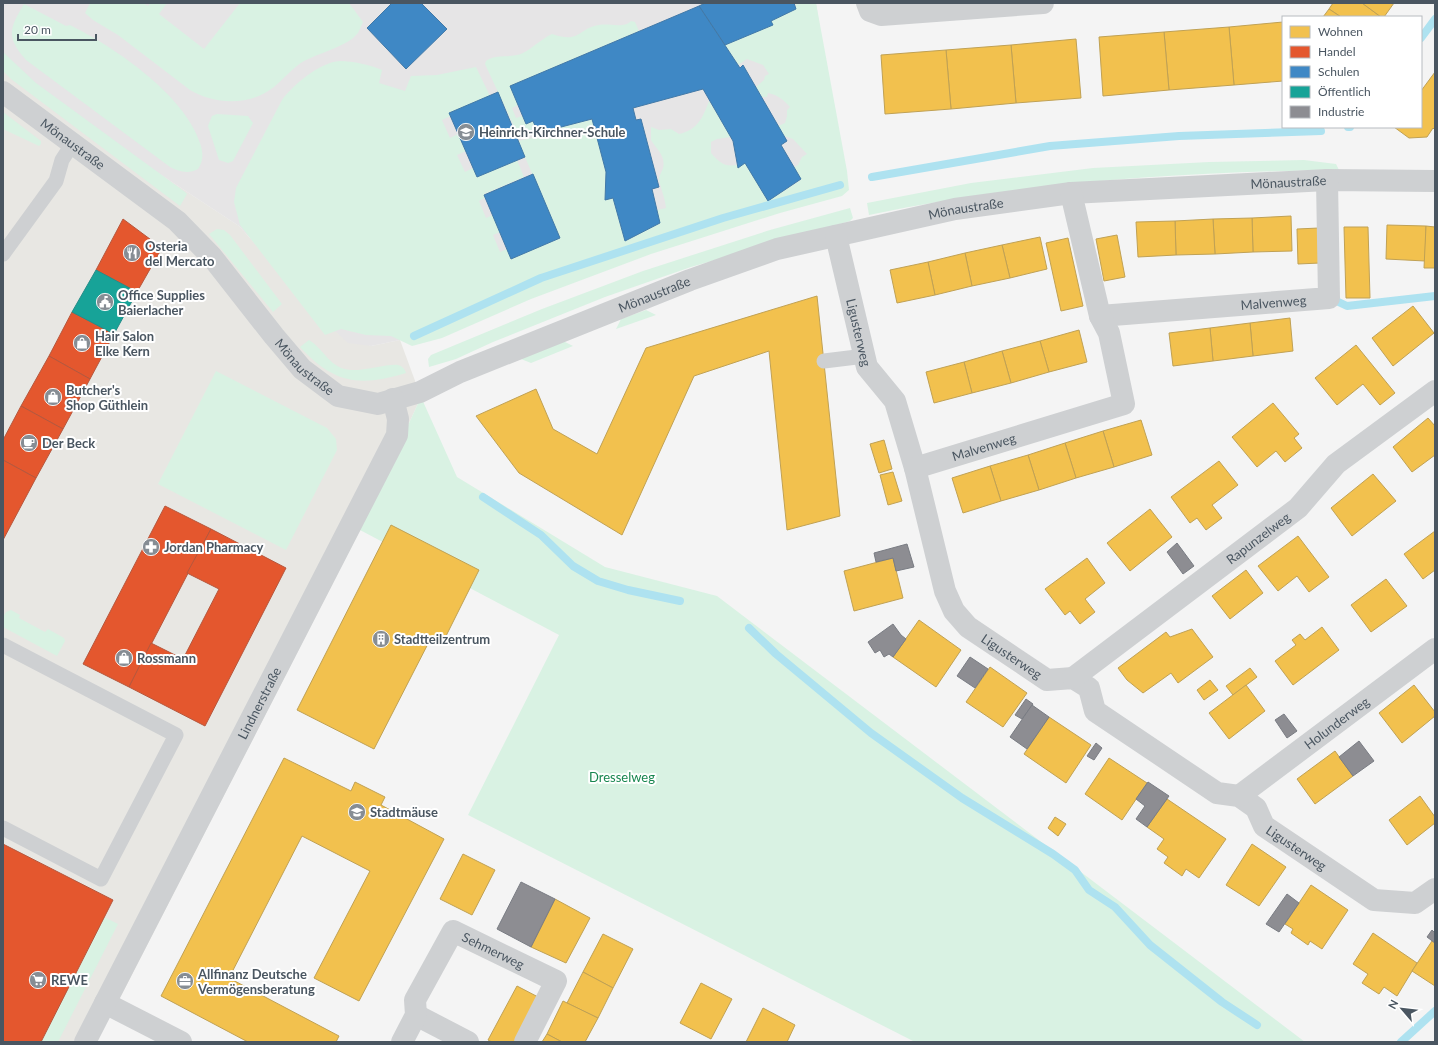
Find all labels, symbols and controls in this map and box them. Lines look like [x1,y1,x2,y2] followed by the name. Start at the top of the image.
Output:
[18,16,96,42] scale bar
[1282,16,1422,128] legend
[24,22,51,37] text: 20 m
[1318,24,1363,39] text: Wohnen
[1318,44,1356,59] text: Handel
[1318,64,1359,79] text: Schulen
[1318,84,1371,99] text: Öffentlich
[1318,104,1364,119] text: Industrie
[38,115,108,173] street label: Mönaustraße
[456,122,476,142] school or university icon: Heinrich-Kirchner-Schule
[479,124,626,140] place label: Heinrich-Kirchner-Schule
[1250,172,1327,192] street label: Mönaustraße
[927,194,1005,223] street label: Mönaustraße
[145,238,215,269] place label: Osteria del Mercato
[122,243,142,263] restaurant icon: Osteria del Mercato
[616,273,693,316] street label: Mönaustraße
[118,287,205,318] place label: Office Supplies Baierlacher
[95,292,115,312] public building icon: Office Supplies Baierlacher
[1240,292,1307,313] street label: Malvenweg
[843,297,875,368] street label: Ligusterweg
[95,328,154,359] place label: Hair Salon Elke Kern
[72,333,92,353] shop icon: Hair Salon Elke Kern
[272,335,338,399] street label: Mönaustraße
[66,382,148,413] place label: Butcher's Shop Güthlein
[43,387,63,407] shop icon: Butcher's Shop Güthlein
[950,430,1018,464] street label: Malvenweg
[19,433,39,453] cafe icon: Der Beck
[42,435,95,451] place label: Der Beck
[1223,509,1293,567] street label: Rapunzelweg
[141,537,161,557] pharmacy icon: Jordan Pharmacy
[164,539,264,555] place label: Jordan Pharmacy
[371,629,391,649] building icon: Stadtteilzentrum
[978,630,1045,682] street label: Ligusterweg
[394,631,490,647] place label: Stadtteilzentrum
[114,648,134,668] shop icon: Rossmann
[137,650,196,666] place label: Rossmann
[234,664,284,742] street label: Lindnerstraße
[1301,693,1373,752] street label: Holunderweg
[589,769,655,785] park label: Dresselweg
[347,802,367,822] school or university icon: Stadtmäuse
[370,804,438,820] place label: Stadtmäuse
[1263,822,1330,874] street label: Ligusterweg
[460,929,527,973] street label: Sehmerweg
[197,966,315,997] place label: Allfinanz Deutsche Vermögensberatung
[28,970,48,990] supermarket icon: REWE
[175,971,195,991] office icon: Allfinanz Deutsche Vermögensberatung
[51,972,88,988] place label: REWE
[1382,989,1422,1029] north arrow
[1385,997,1400,1011] text: N

